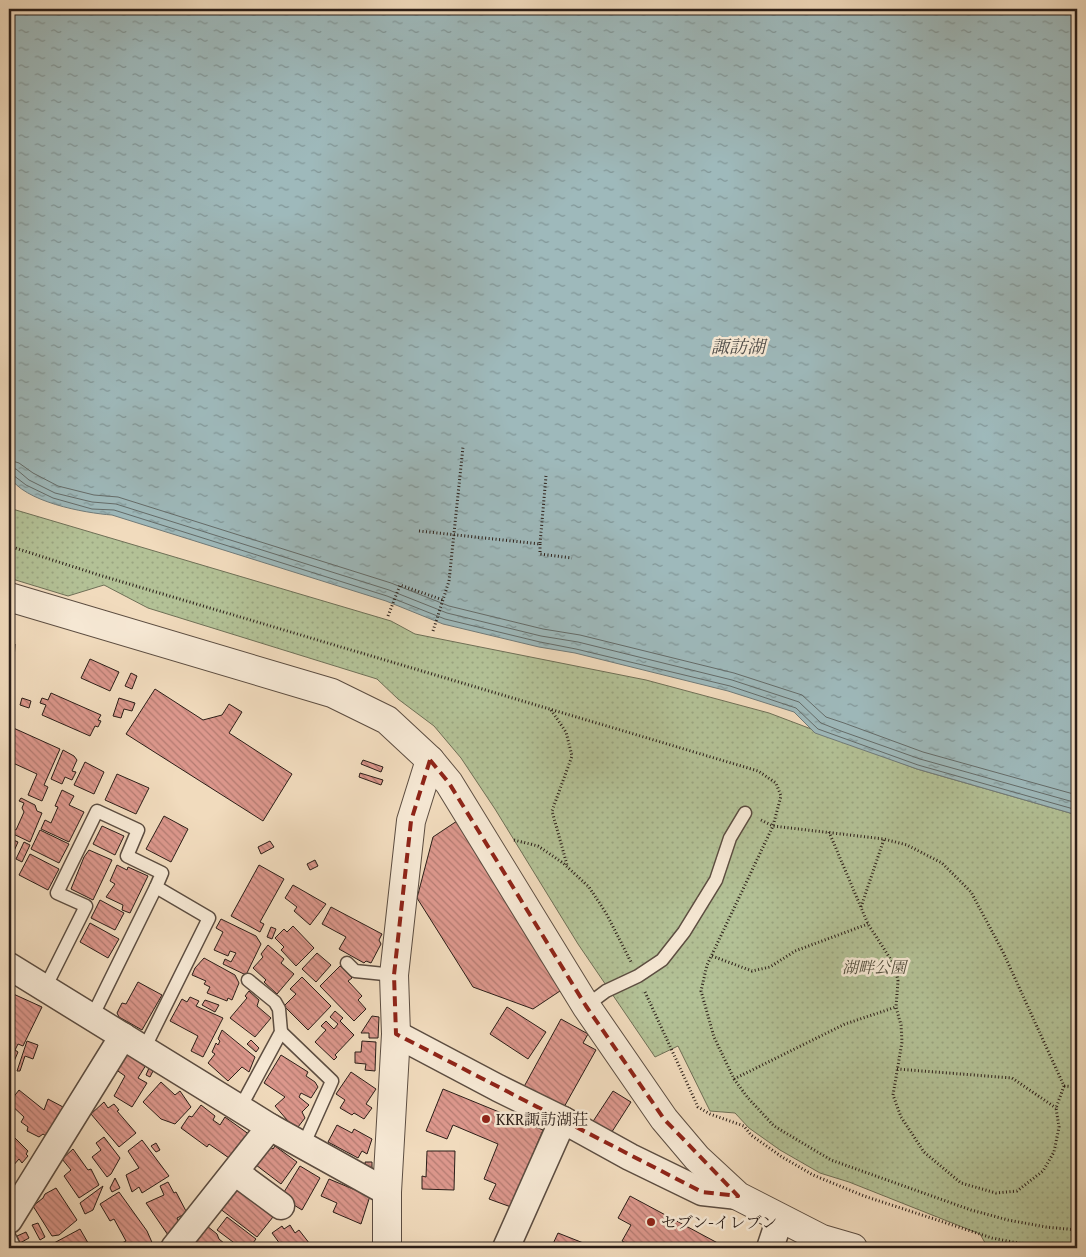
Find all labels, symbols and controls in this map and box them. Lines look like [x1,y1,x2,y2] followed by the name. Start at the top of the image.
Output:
[711,333,768,360] water label: 諏訪湖
[842,955,909,979] park label: 湖畔公園
[496,1107,588,1131] place label: KKR諏訪湖荘
[480,1113,492,1125] marker: KKR諏訪湖荘
[661,1210,777,1234] place label: セブン-イレブン
[645,1216,657,1228] marker: セブン-イレブン

